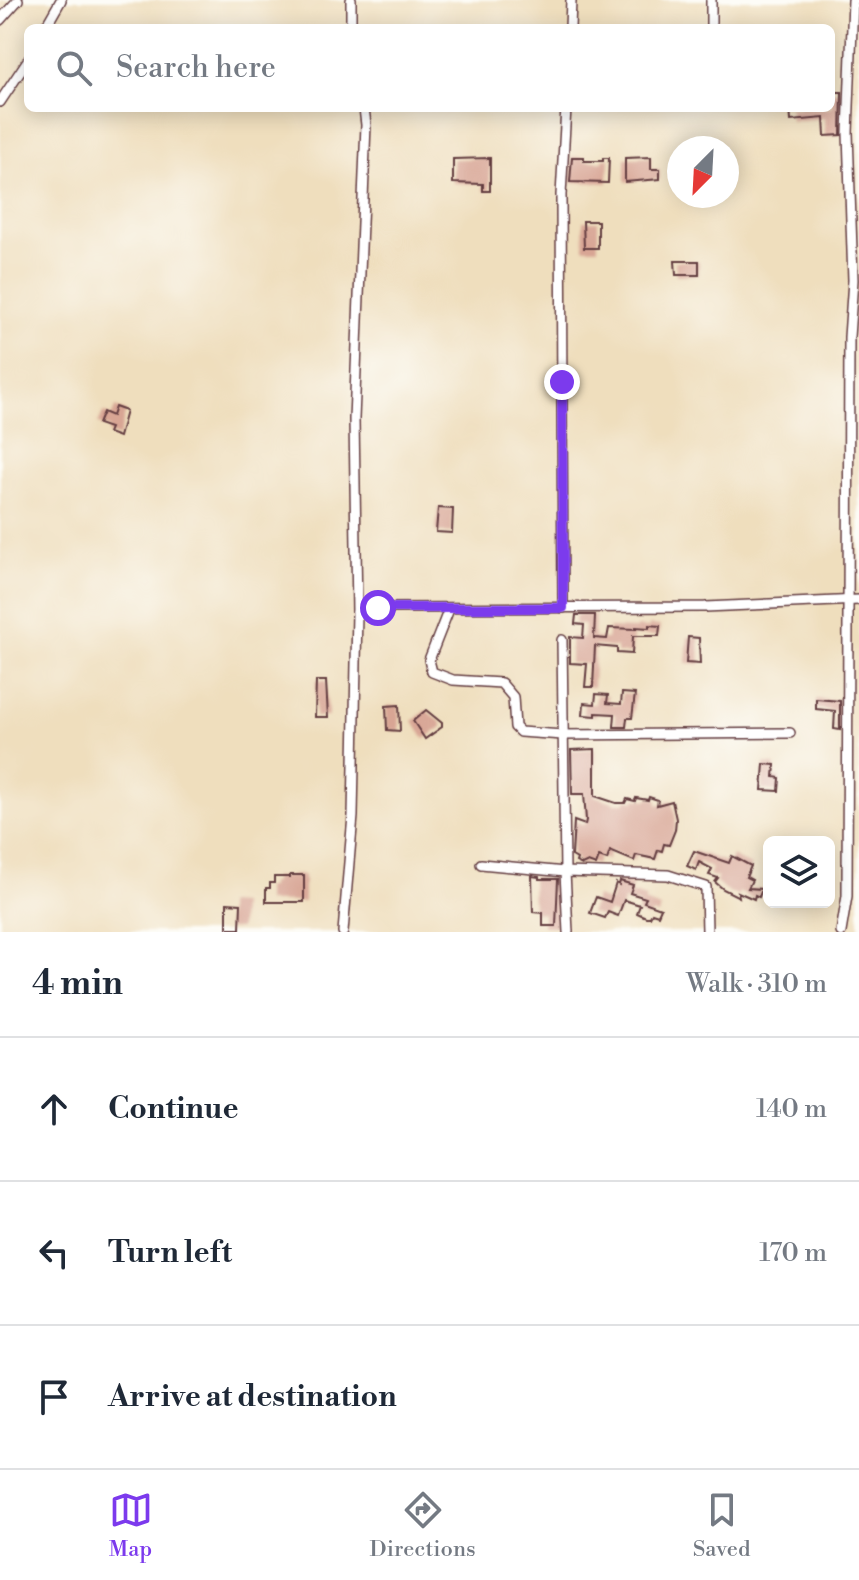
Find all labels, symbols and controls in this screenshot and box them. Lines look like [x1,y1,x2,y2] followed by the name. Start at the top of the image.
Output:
[24,24,835,112] search box
[52,46,96,90] icon: search
[116,49,276,87] text: Search here
[667,136,739,208] north arrow
[544,364,580,400] route end
[360,590,396,626] route start
[763,836,835,908] map controls
[763,836,835,908] button: layers
[32,963,123,1005] text: 4 min
[686,968,827,1000] text: Walk · 310 m
[32,1087,76,1131] icon: ahead
[108,1090,239,1128] text: Continue
[756,1093,827,1125] text: 140 m
[32,1231,76,1275] icon: left
[108,1234,232,1272] text: Turn left
[759,1237,827,1269] text: 170 m
[32,1375,76,1419] icon: arrive
[108,1378,397,1416] text: Arrive at destination
[109,1488,153,1563] tab: Map
[370,1488,476,1563] tab: Directions
[693,1488,750,1563] tab: Saved

